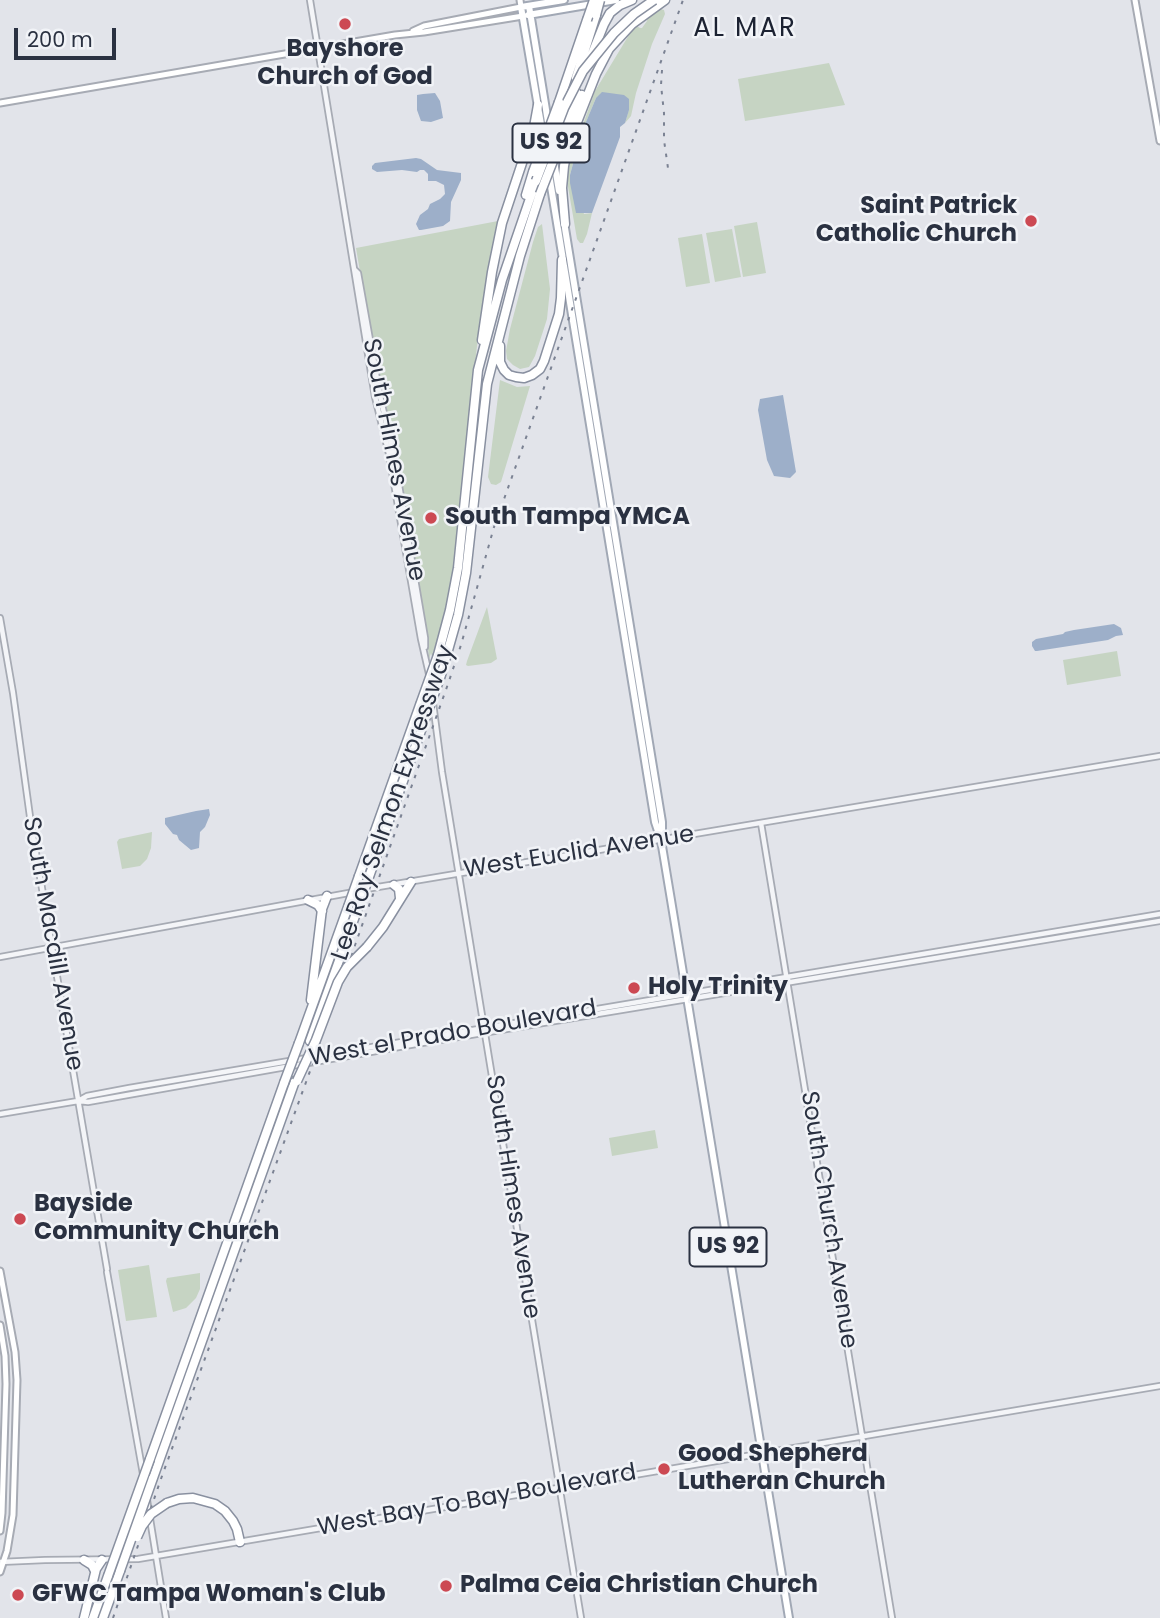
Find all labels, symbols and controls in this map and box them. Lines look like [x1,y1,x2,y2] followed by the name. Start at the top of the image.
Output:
[694,13,796,45] district label: AL MAR
[18,14,119,58] scale bar
[337,16,353,32] marker: Bayshore Church of God
[27,25,93,54] text: 200 m
[257,36,433,92] place label: Bayshore Church of God
[512,124,590,162] road number: US 92
[816,193,1017,249] place label: Saint Patrick Catholic Church
[1023,213,1039,229] marker: Saint Patrick Catholic Church
[355,336,431,584] street label: South Himes Avenue
[445,504,690,532] place label: South Tampa YMCA
[423,510,439,526] marker: South Tampa YMCA
[326,642,462,964] street label: Lee Roy Selmon Expressway
[15,815,89,1073] street label: South Macdill Avenue
[462,821,696,885] street label: West Euclid Avenue
[648,974,788,1002] place label: Holy Trinity
[626,980,642,996] marker: Holy Trinity
[307,995,599,1073] street label: West el Prado Boulevard
[478,1073,546,1321] street label: South Himes Avenue
[793,1089,863,1351] street label: South Church Avenue
[34,1191,279,1247] place label: Bayside Community Church
[12,1211,28,1227] marker: Bayside Community Church
[690,1228,766,1266] road number: US 92
[678,1441,886,1497] place label: Good Shepherd Lutheran Church
[315,1459,639,1543] street label: West Bay To Bay Boulevard
[656,1461,672,1477] marker: Good Shepherd Lutheran Church
[460,1572,818,1600] place label: Palma Ceia Christian Church
[438,1578,454,1594] marker: Palma Ceia Christian Church
[32,1581,386,1609] place label: GFWC Tampa Woman's Club
[10,1587,26,1603] marker: GFWC Tampa Woman's Club

